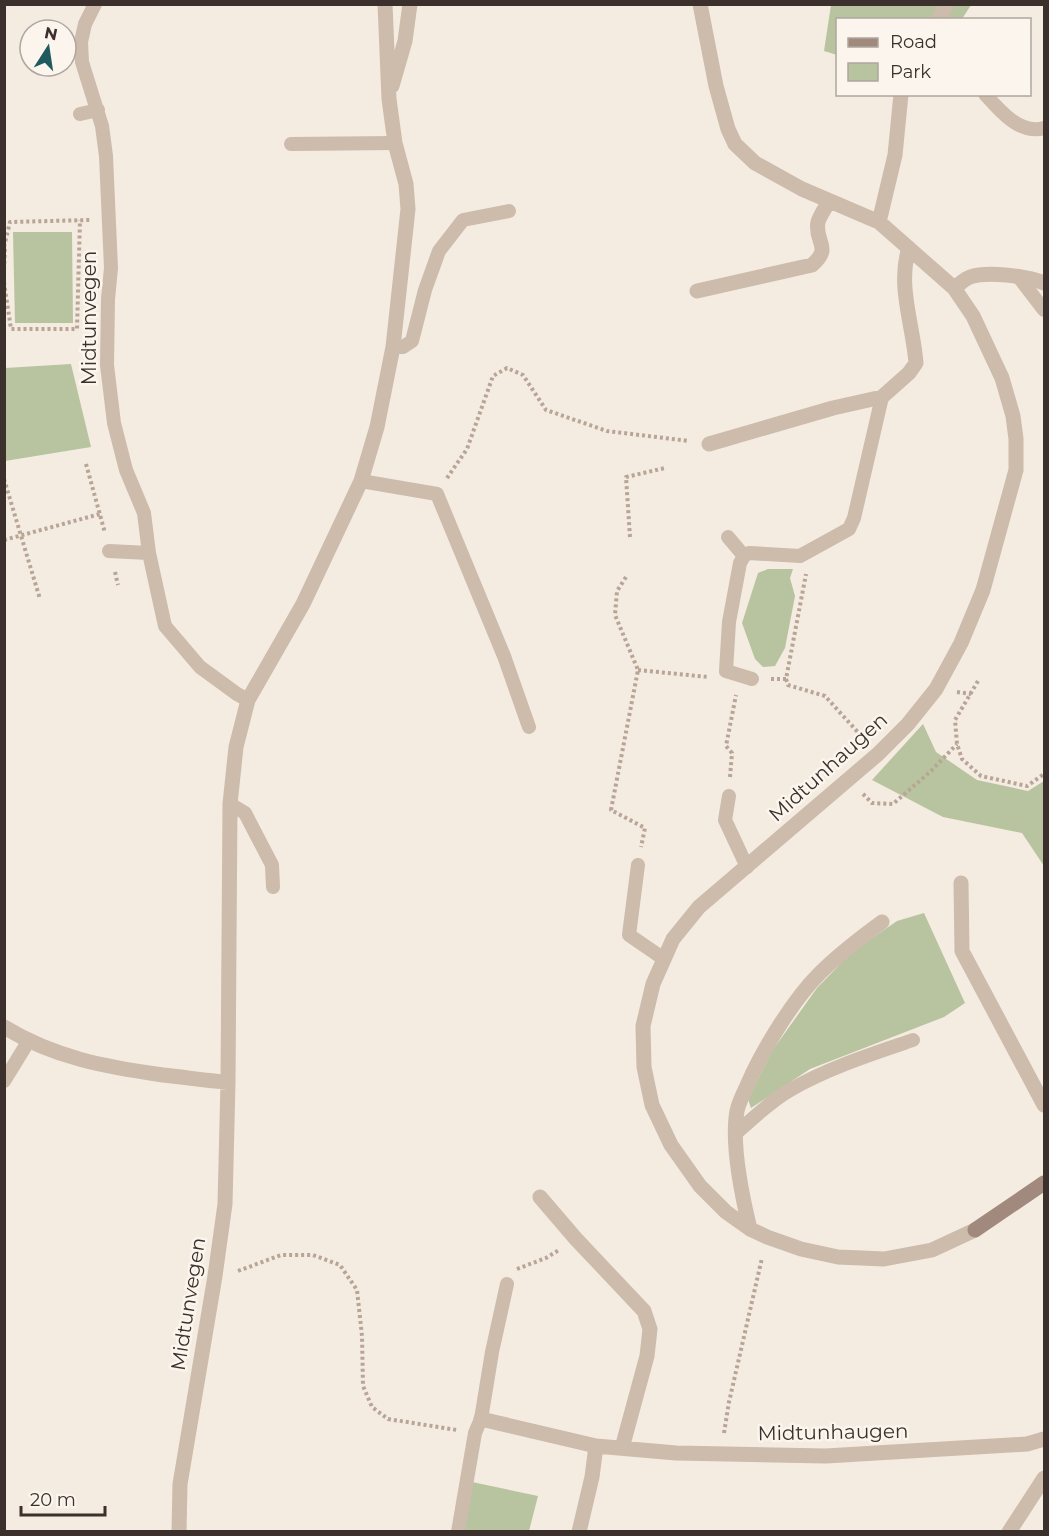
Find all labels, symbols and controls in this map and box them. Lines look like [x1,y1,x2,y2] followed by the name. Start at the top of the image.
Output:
[18,18,78,78] north arrow
[836,18,1031,96] legend
[43,23,59,44] text: N
[890,31,937,53] text: Road
[890,61,931,83] text: Park
[77,251,101,385] street label: Midtunvegen
[764,708,892,826] street label: Midtunhaugen
[166,1236,210,1372] street label: Midtunvegen
[757,1419,909,1445] street label: Midtunhaugen
[21,1479,105,1517] scale bar
[30,1489,76,1511] text: 20 m

